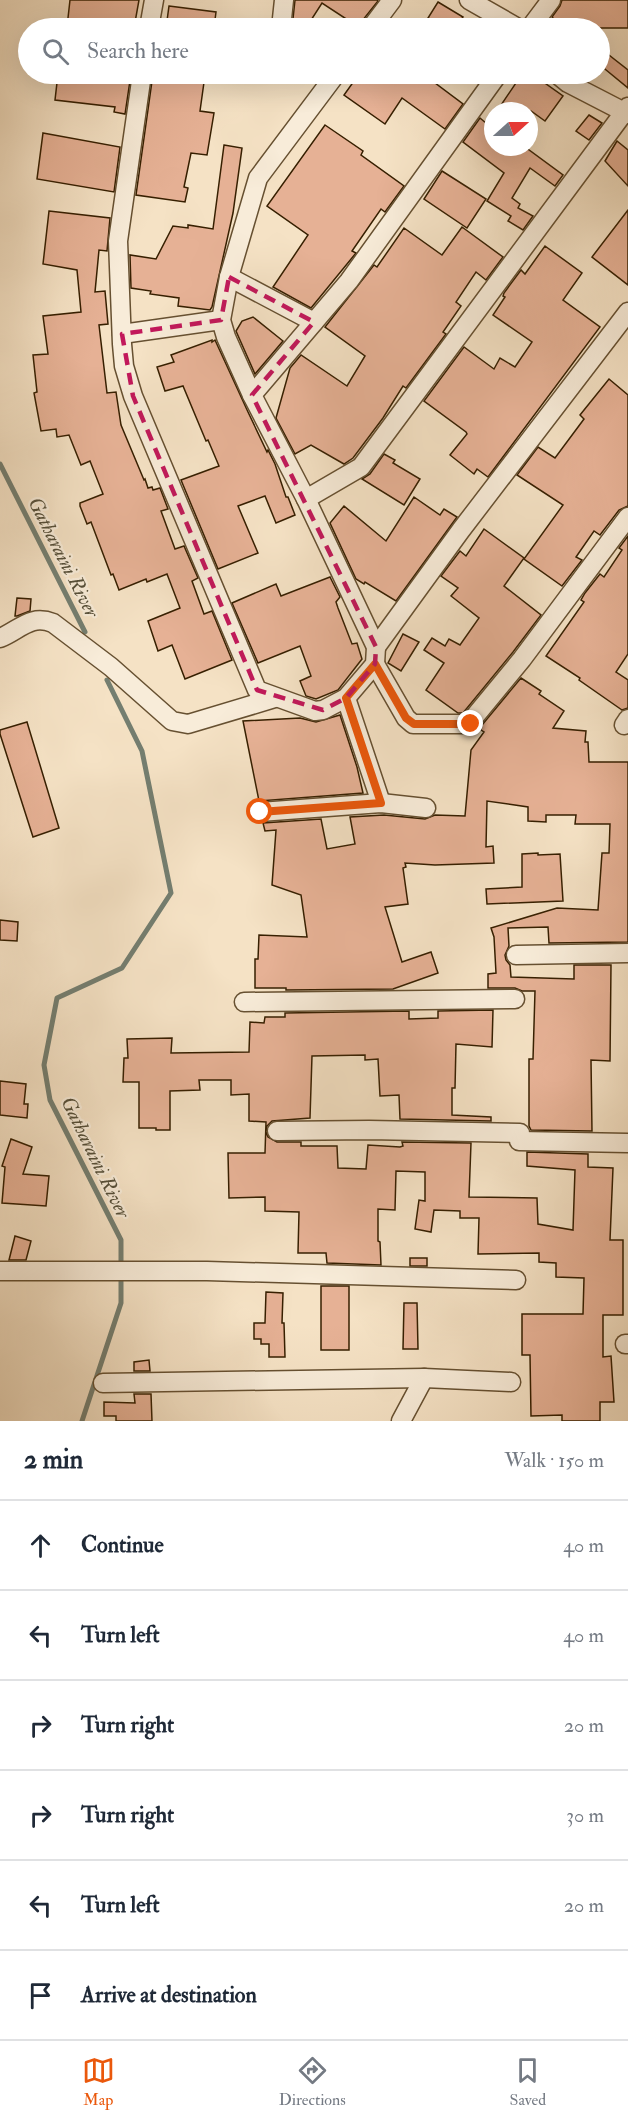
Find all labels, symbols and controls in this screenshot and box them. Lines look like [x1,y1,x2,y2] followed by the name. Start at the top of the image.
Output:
[18,18,610,84] search box
[39,35,72,68] icon: search
[87,37,189,65] text: Search here
[484,102,538,156] north arrow
[22,493,105,623] water label: Gatharaini River
[457,710,483,736] route end
[246,798,272,824] route start
[55,1092,136,1223] water label: Gatharaini River
[24,1444,83,1476] text: 2 min
[504,1448,604,1473] text: Walk · 150 m
[24,1529,57,1562] icon: ahead
[81,1531,164,1559] text: Continue
[563,1533,604,1558] text: 40 m
[24,1619,57,1652] icon: left
[81,1621,160,1649] text: Turn left
[563,1623,604,1648] text: 40 m
[24,1709,57,1742] icon: right
[81,1711,174,1739] text: Turn right
[564,1713,604,1738] text: 20 m
[24,1799,57,1832] icon: right
[81,1801,174,1829] text: Turn right
[566,1803,604,1828] text: 30 m
[24,1889,57,1922] icon: left
[81,1891,160,1919] text: Turn left
[564,1893,604,1918] text: 20 m
[24,1979,57,2012] icon: arrive
[81,1981,257,2009] text: Arrive at destination
[82,2054,115,2110] tab: Map
[279,2054,346,2110] tab: Directions
[510,2054,546,2110] tab: Saved

